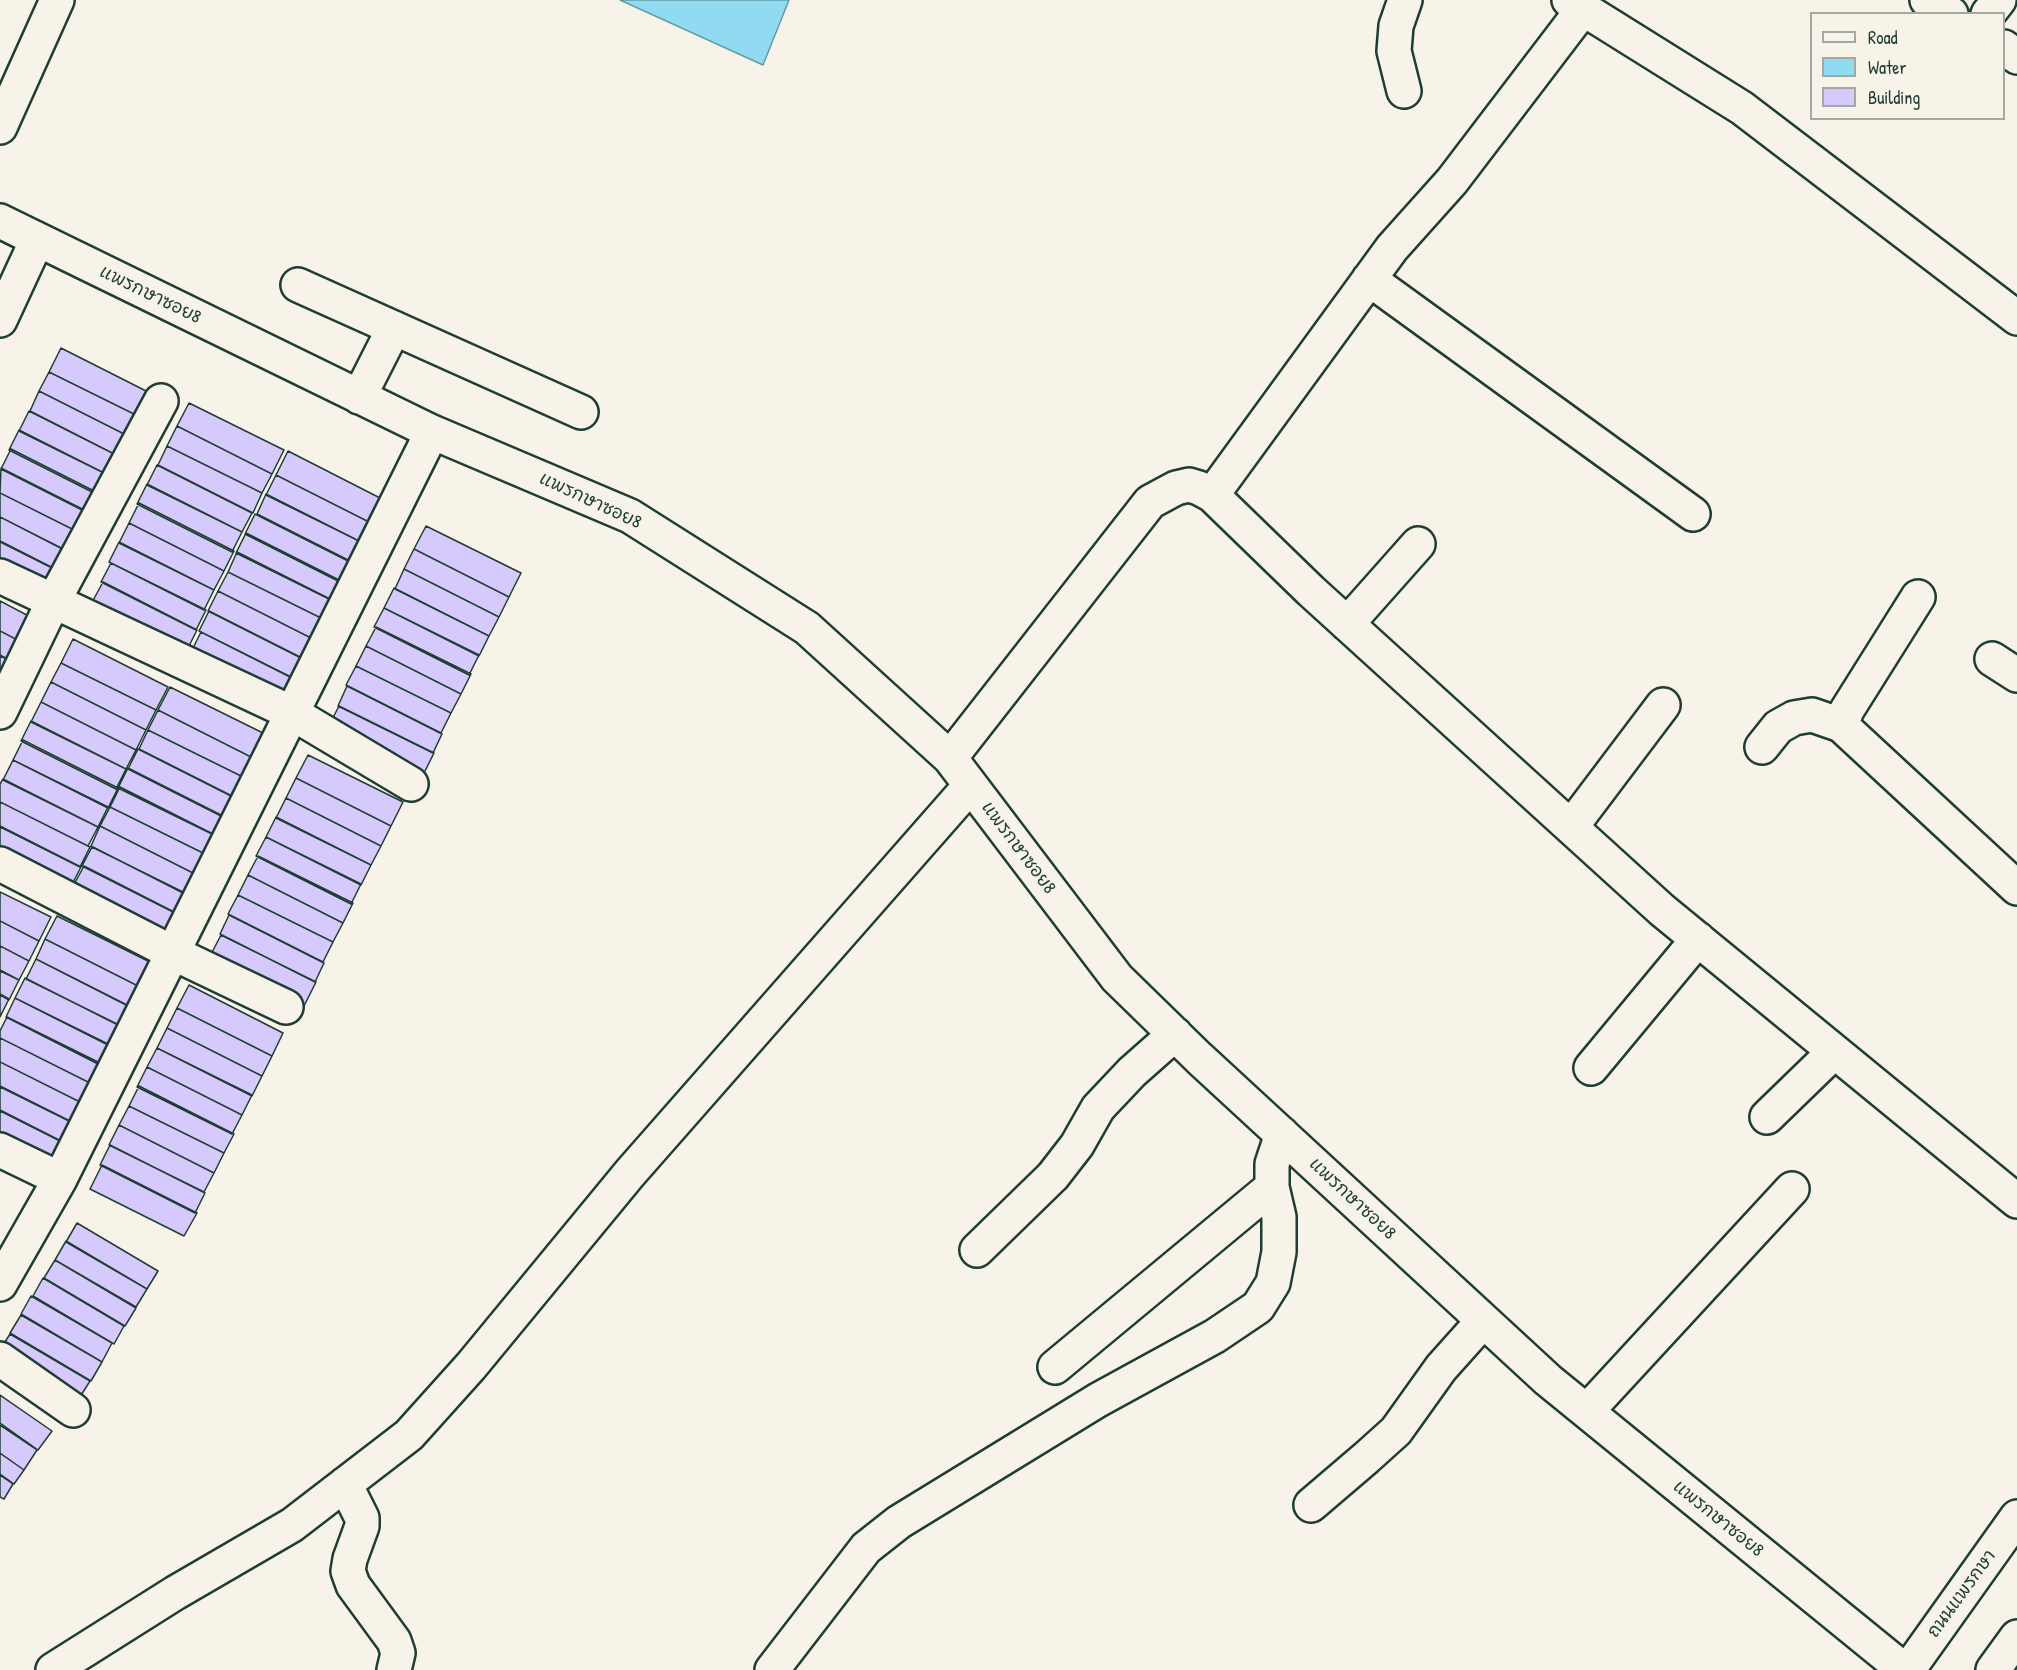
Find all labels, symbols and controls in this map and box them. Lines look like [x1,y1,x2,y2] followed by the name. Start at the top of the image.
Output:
[1810,12,2005,120] legend
[1868,25,1898,50] text: Road
[1868,55,1906,80] text: Water
[1868,85,1920,110] text: Building
[96,261,204,329] street label: แพรกษาซอย8
[536,468,644,534] street label: แพรกษาซอย8
[976,798,1060,898] street label: แพรกษาซอย8
[1304,1154,1400,1244] street label: แพรกษาซอย8
[1669,1476,1767,1562] street label: แพรกษาซอย8
[1923,1546,2001,1642] street label: ถนนแพรกษา

